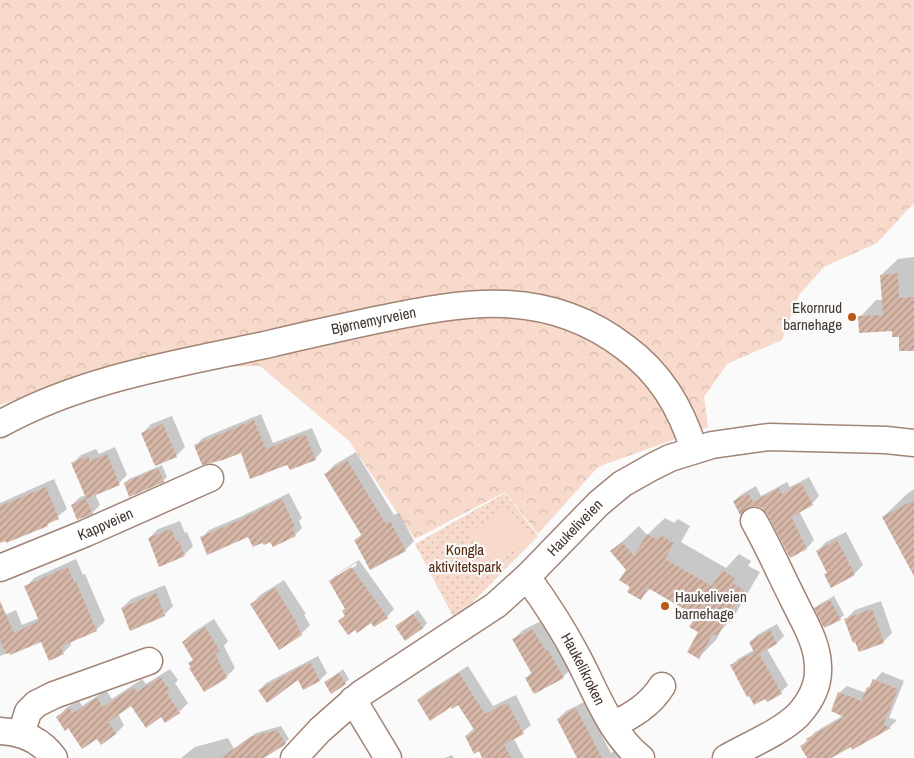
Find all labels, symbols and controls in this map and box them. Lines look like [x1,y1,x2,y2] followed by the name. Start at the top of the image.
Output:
[783,297,842,335] place label: Ekornrud barnehage
[329,301,418,339] street label: Bjørnemyrveien
[846,311,858,323] marker: Ekornrud barnehage
[542,494,607,560] street label: Haukeliveien
[74,502,136,545] street label: Kappveien
[428,539,502,577] park label: Kongla aktivitetspark
[675,586,747,624] place label: Haukeliveien barnehage
[659,600,671,612] marker: Haukeliveien barnehage
[556,629,611,709] street label: Haukelikroken

